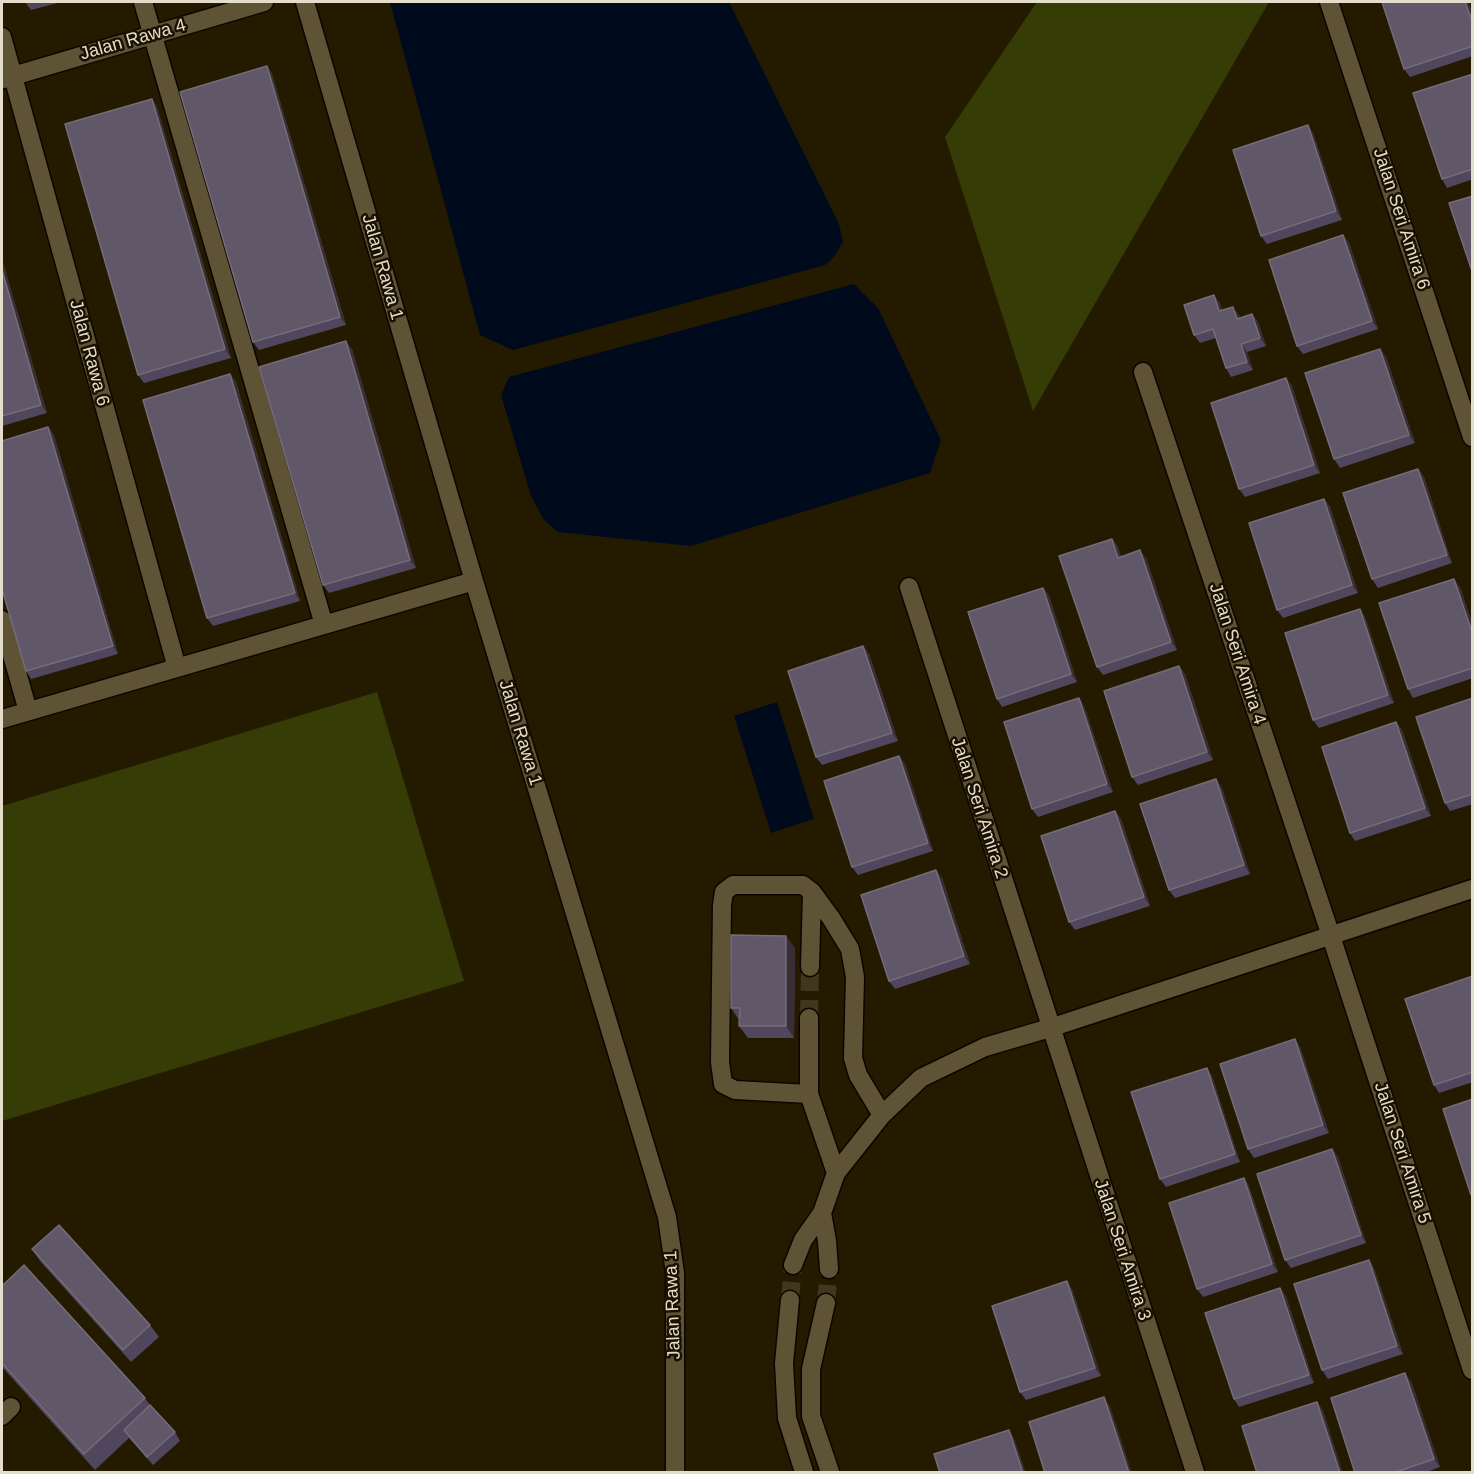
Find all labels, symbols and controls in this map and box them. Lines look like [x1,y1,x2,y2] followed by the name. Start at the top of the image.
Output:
[78,15,188,65] street label: Jalan Rawa 4
[1368,146,1434,292] street label: Jalan Seri Amira 6
[357,212,407,322] street label: Jalan Rawa 1
[64,298,114,408] street label: Jalan Rawa 6
[1204,581,1270,727] street label: Jalan Seri Amira 4
[494,678,546,788] street label: Jalan Rawa 1
[946,735,1012,881] street label: Jalan Seri Amira 2
[1369,1080,1435,1226] street label: Jalan Seri Amira 5
[1089,1177,1155,1323] street label: Jalan Seri Amira 3
[660,1250,686,1360] street label: Jalan Rawa 1

